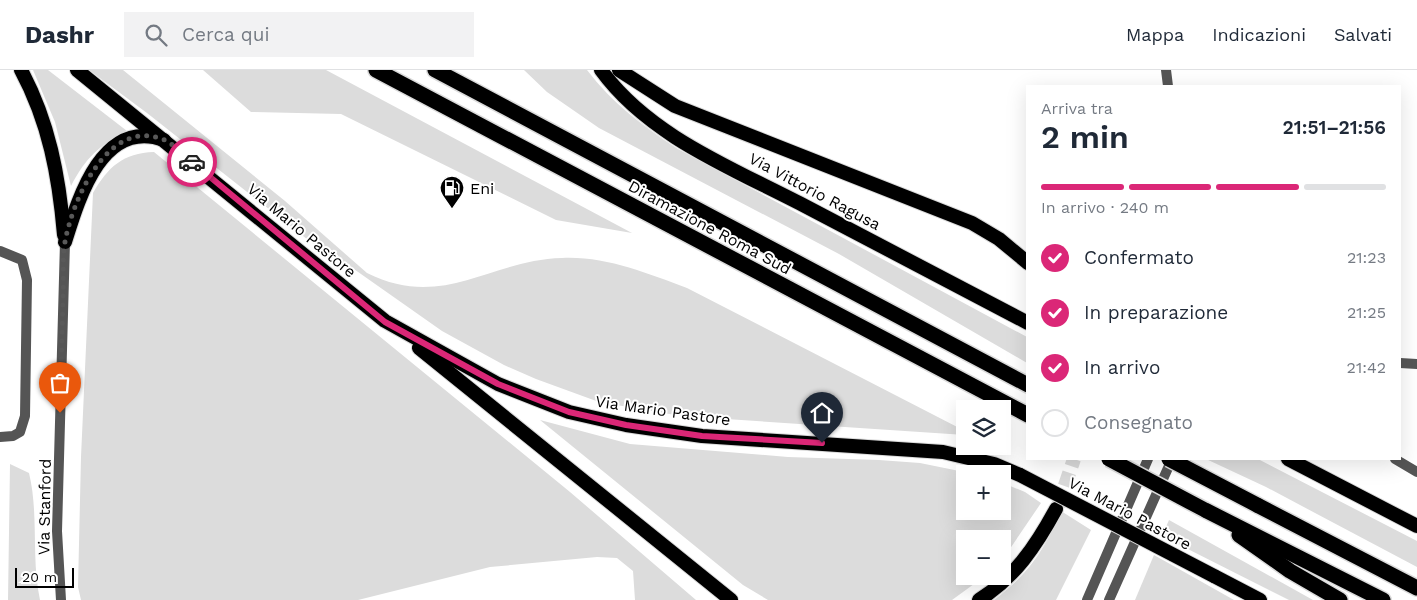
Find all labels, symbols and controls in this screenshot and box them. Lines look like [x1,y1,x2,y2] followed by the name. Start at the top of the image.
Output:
[124,12,474,57] search box
[25,21,94,49] text: Dashr
[142,21,170,49] icon: search
[182,23,270,46] text: Cerca qui
[1126,24,1184,45] text: Mappa
[1212,24,1306,45] text: Indicazioni
[1334,24,1392,45] text: Salvati
[1041,99,1113,118] text: Arriva tra
[1283,116,1386,139] text: 21:51–21:56
[1041,118,1129,156] text: 2 min
[167,137,217,187] courier
[178,148,206,176] icon: car
[746,149,884,234] street label: Via Vittorio Ragusa
[439,175,465,209] fuel station icon: Eni
[625,176,794,279] street label: Diramazione Roma Sud
[243,179,360,281] street label: Via Mario Pastore
[470,179,494,198] place label: Eni
[1041,198,1169,217] text: In arrivo · 240 m
[1041,244,1069,272] icon: check
[1084,246,1194,269] text: Confermato
[1347,248,1386,267] text: 21:23
[1041,299,1069,327] icon: check
[1084,301,1228,324] text: In preparazione
[1347,303,1386,322] text: 21:25
[1041,354,1069,382] icon: check
[1084,356,1160,379] text: In arrivo
[1347,358,1386,377] text: 21:42
[39,362,81,413] pin
[46,369,74,397] icon: bag
[594,392,732,429] street label: Via Mario Pastore
[801,392,843,443] pin
[808,399,836,427] icon: home
[956,400,1011,585] map controls
[956,400,1011,455] button: layers
[1084,411,1193,434] text: Consegnato
[34,459,55,555] street label: Via Stanford
[956,465,1011,520] button: +
[1065,473,1194,554] street label: Via Mario Pastore
[956,530,1011,585] button: −
[15,565,74,588] scale bar
[22,569,57,585] text: 20 m

